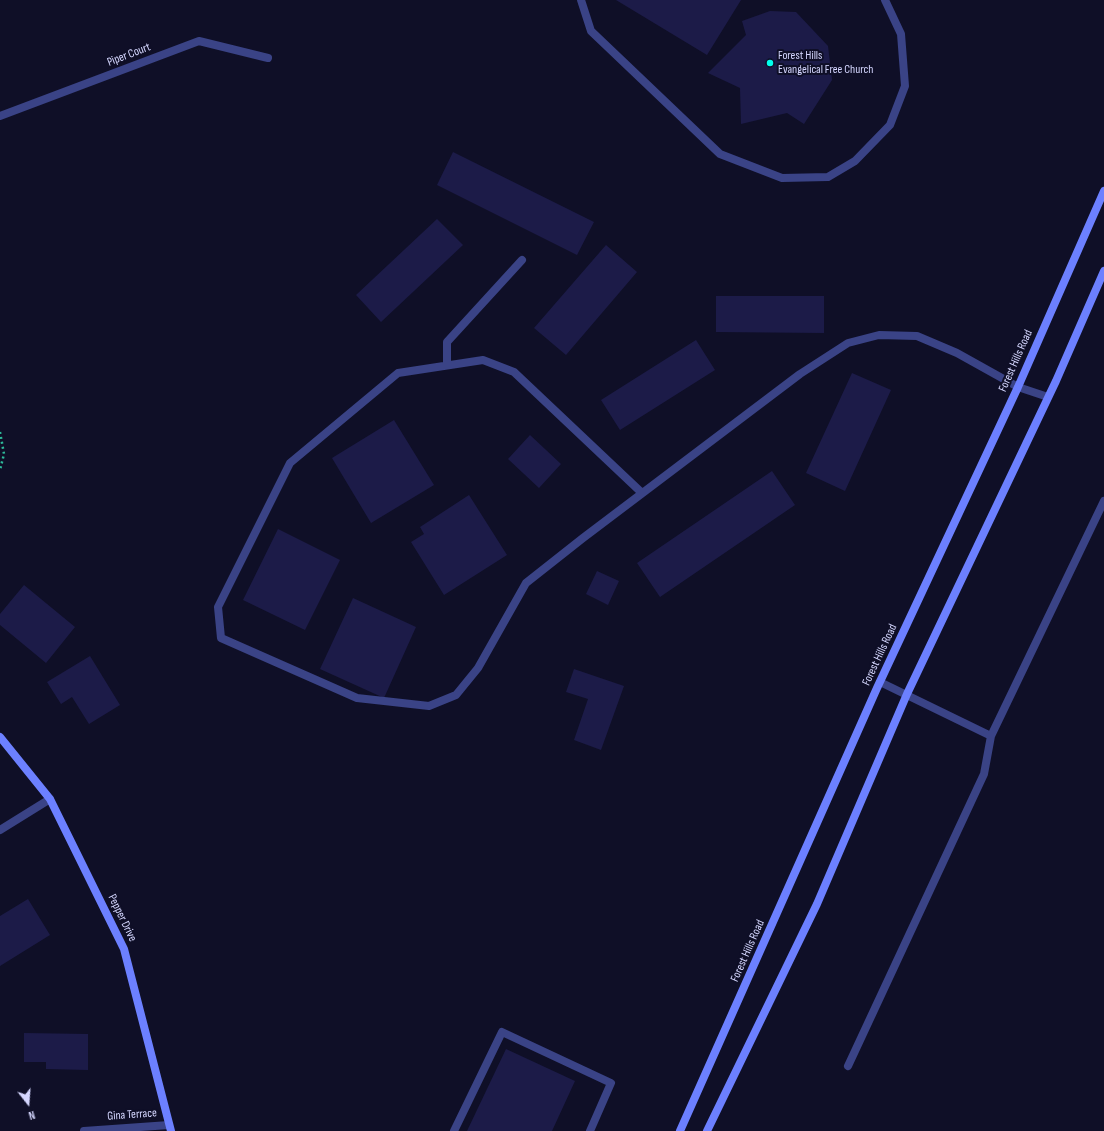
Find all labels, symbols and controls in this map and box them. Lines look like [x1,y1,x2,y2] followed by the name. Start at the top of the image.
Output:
[105,40,153,70] street label: Piper Court
[778,49,873,77] place label: Forest Hills Evangelical Free Church
[765,58,775,68] marker: Forest Hills Evangelical Free Church
[996,328,1036,394] street label: Forest Hills Road
[859,622,901,688] street label: Forest Hills Road
[104,892,140,944] street label: Pepper Drive
[728,918,768,984] street label: Forest Hills Road
[8,1083,48,1123] north arrow
[107,1106,157,1124] street label: Gina Terrace
[27,1108,36,1122] text: N

